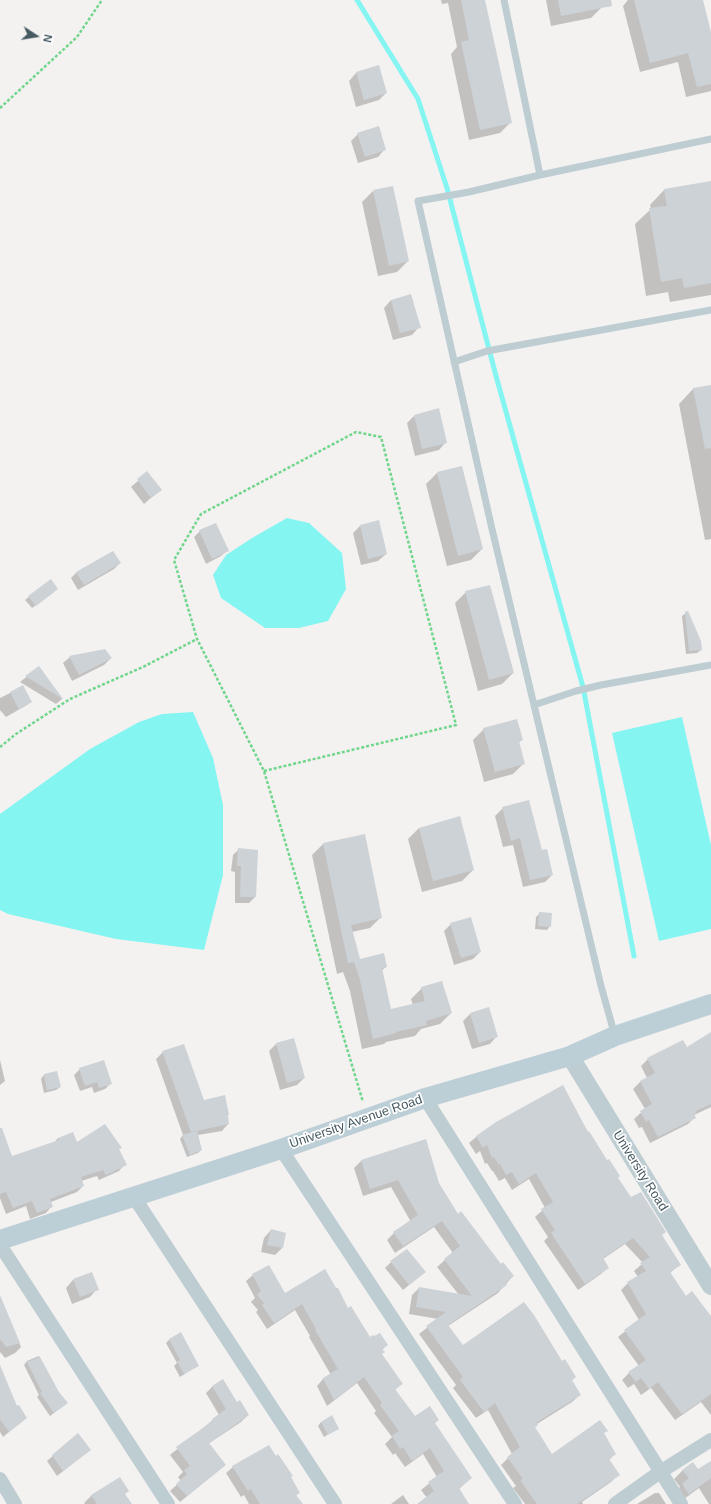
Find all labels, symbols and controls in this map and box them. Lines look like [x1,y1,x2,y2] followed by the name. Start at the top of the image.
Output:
[16,16,56,56] north arrow
[41,33,54,44] text: N
[288,1092,424,1152] street label: University Avenue Road
[609,1128,671,1214] street label: University Road

